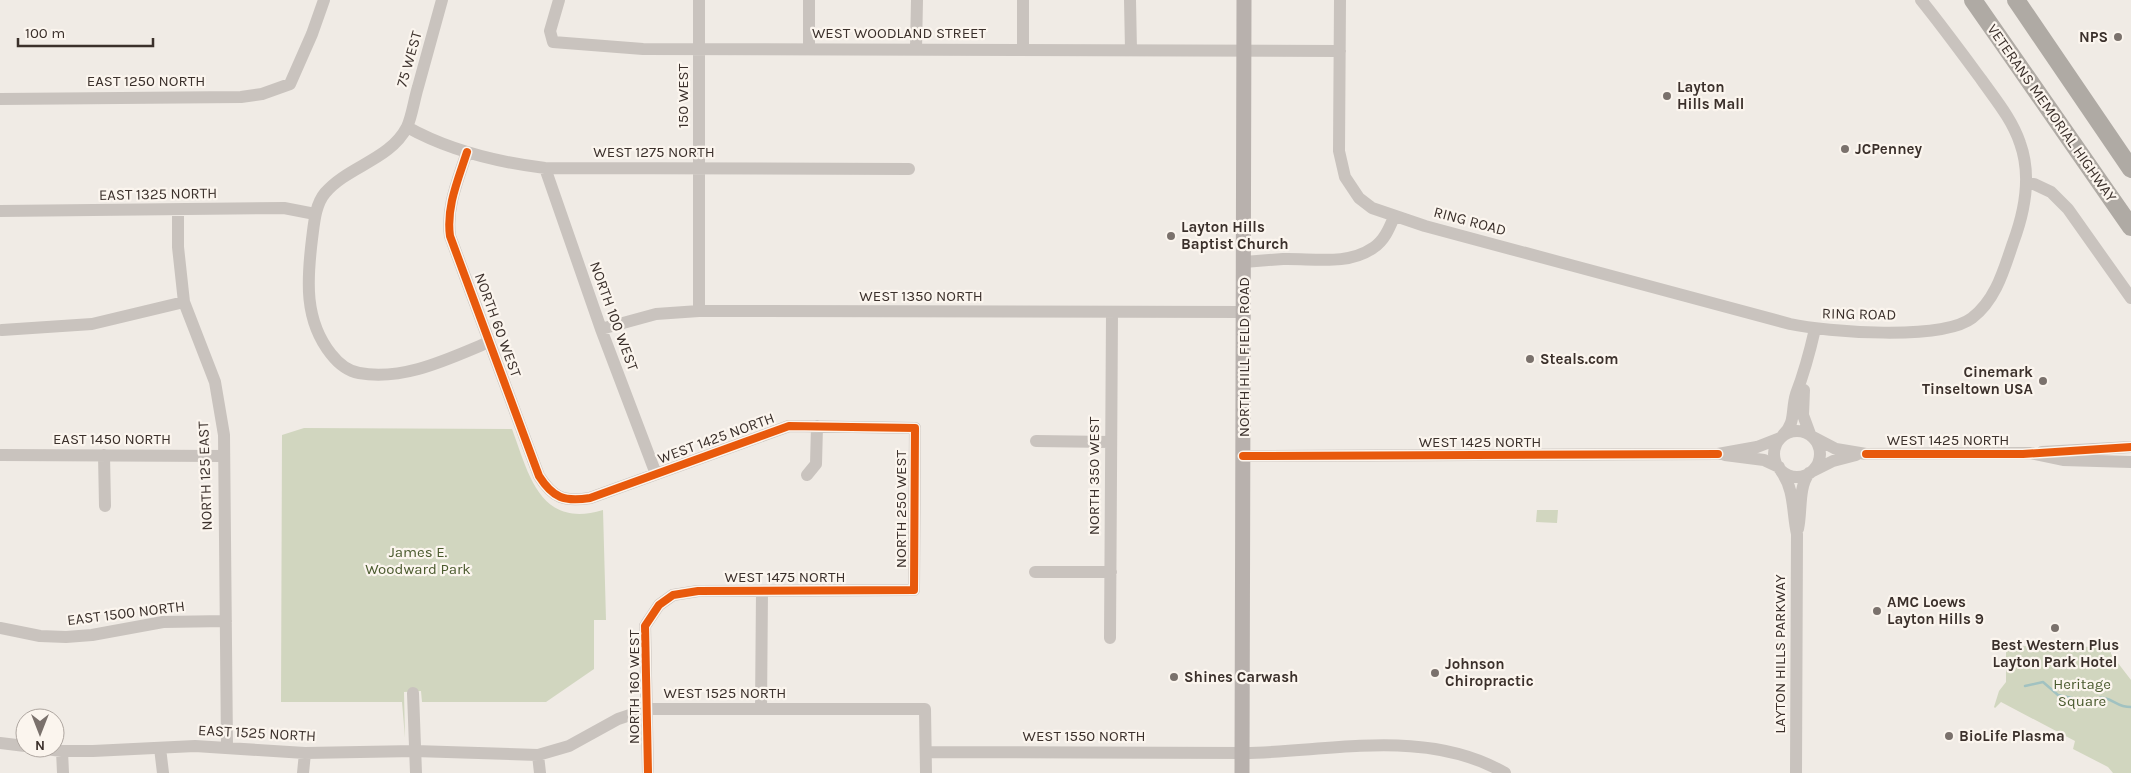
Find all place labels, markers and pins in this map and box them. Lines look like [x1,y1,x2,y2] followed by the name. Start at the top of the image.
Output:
[2079,28,2108,46] place label: NPS
[2112,31,2124,43] marker: NPS
[1677,78,1744,113] place label: Layton Hills Mall
[1661,90,1673,102] marker: Layton Hills Mall
[1855,140,1922,158] place label: JCPenney
[1839,143,1851,155] marker: JCPenney
[1181,218,1289,253] place label: Layton Hills Baptist Church
[1165,230,1177,242] marker: Layton Hills Baptist Church
[1540,350,1619,368] place label: Steals.com
[1524,353,1536,365] marker: Steals.com
[1922,363,2034,398] place label: Cinemark Tinseltown USA
[2037,375,2049,387] marker: Cinemark Tinseltown USA
[1887,593,1984,628] place label: AMC Loews Layton Hills 9
[1871,605,1883,617] marker: AMC Loews Layton Hills 9
[2049,622,2061,634] marker: Best Western Plus Layton Park Hotel
[1991,636,2119,671] place label: Best Western Plus Layton Park Hotel
[1445,655,1534,690] place label: Johnson Chiropractic
[1429,667,1441,679] marker: Johnson Chiropractic
[1184,668,1298,686] place label: Shines Carwash
[1168,671,1180,683] marker: Shines Carwash
[1959,727,2065,745] place label: BioLife Plasma
[1943,730,1955,742] marker: BioLife Plasma

